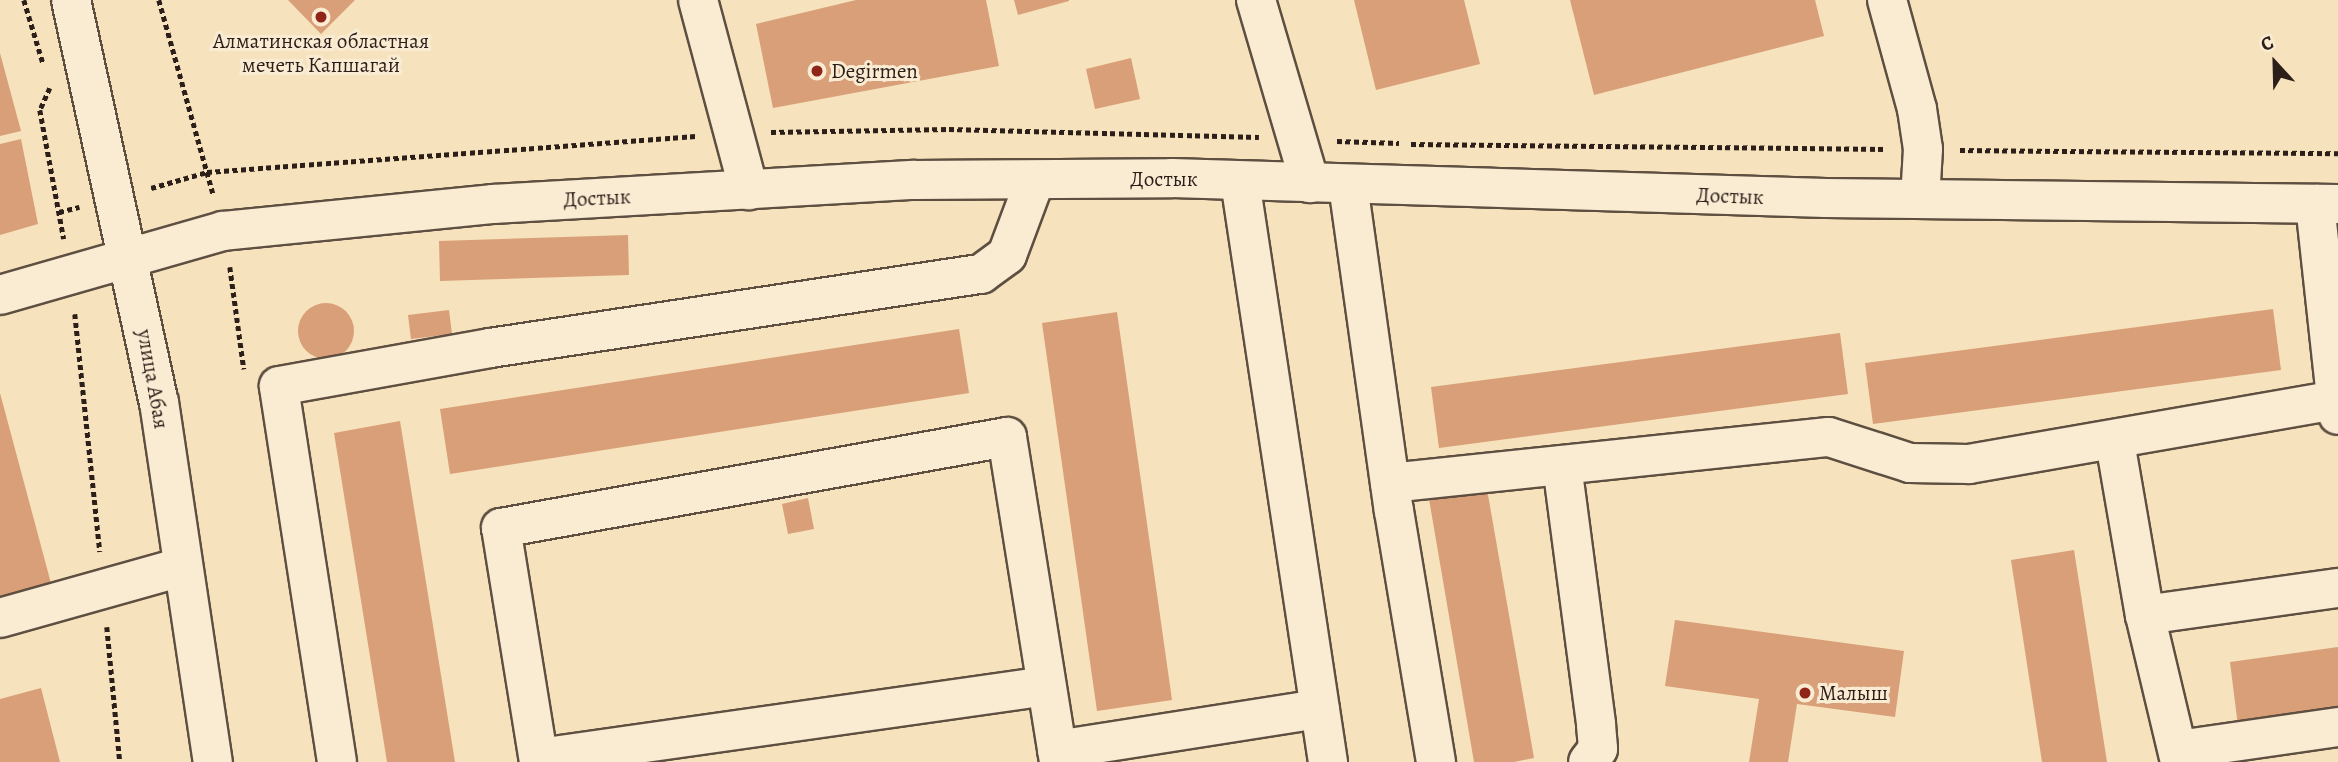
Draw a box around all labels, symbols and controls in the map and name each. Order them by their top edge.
marker: Алматинская областная мечеть Капшагай [313,9,329,25]
place label: Алматинская областная мечеть Капшагай [213,28,429,78]
north arrow [2240,28,2310,98]
text: С [2257,29,2277,58]
place label: Degirmen [831,58,918,84]
marker: Degirmen [809,63,825,79]
street label: Достык [1130,166,1198,192]
street label: Достык [1696,182,1764,210]
street label: Достык [563,184,631,212]
street label: улица Абая [132,327,174,431]
place label: Малыш [1819,680,1888,706]
marker: Малыш [1797,685,1813,701]

